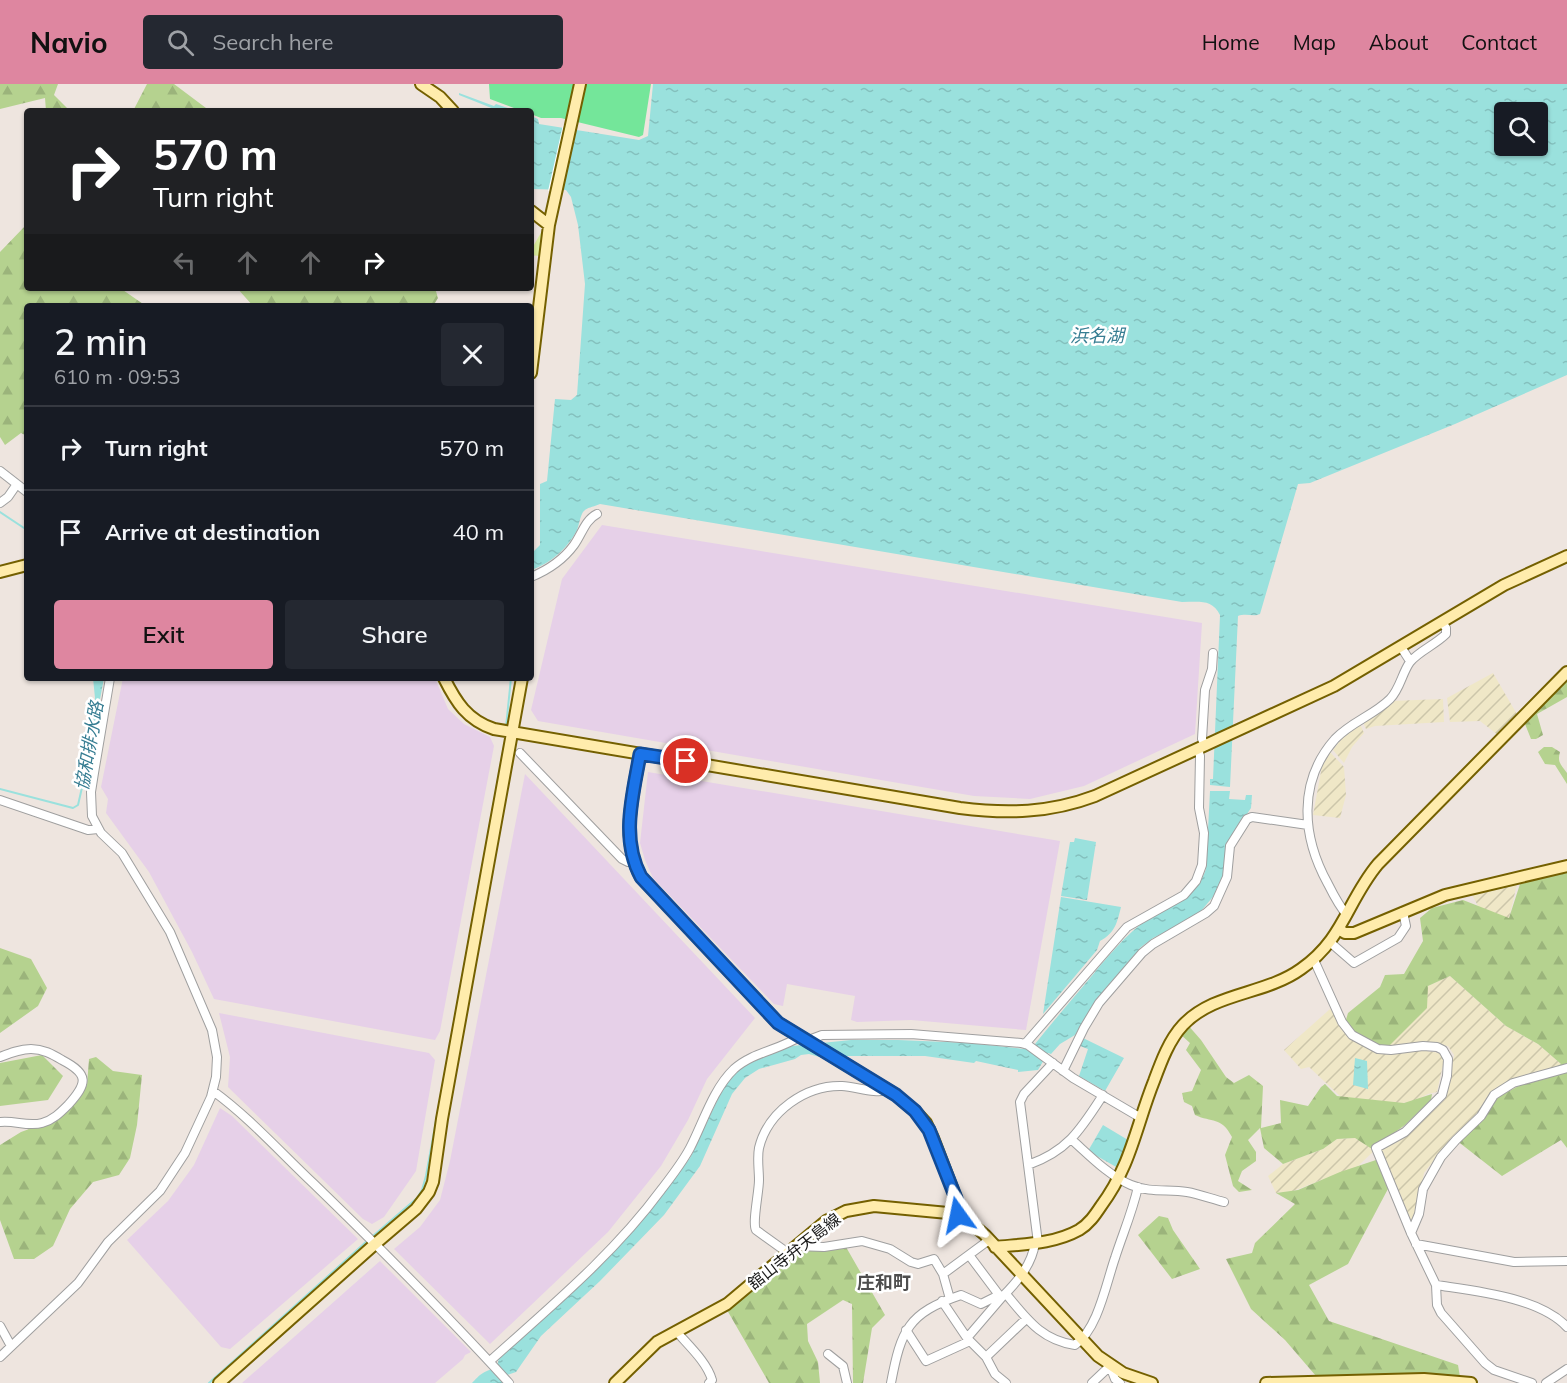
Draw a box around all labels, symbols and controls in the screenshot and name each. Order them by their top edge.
search box [143,15,563,69]
text: Navio [30,25,107,60]
icon: search [164,26,197,59]
text: Search here [212,28,333,56]
text: Home [1202,29,1260,55]
text: Map [1293,29,1336,55]
text: About [1369,29,1428,55]
text: Contact [1461,29,1537,55]
map controls [1494,102,1548,156]
button: search [1494,102,1548,156]
text: 570 m [153,128,278,181]
icon: right [54,132,132,210]
text: Turn right [153,180,273,214]
icon: left [168,246,201,279]
icon: ahead [231,246,264,279]
icon: ahead [294,246,327,279]
icon: right [357,246,390,279]
text: 2 min [54,319,148,364]
button: close [441,323,504,386]
water label: 浜名湖 [1070,324,1127,347]
text: 610 m · 09:53 [54,364,180,389]
icon: right [54,432,87,465]
text: Turn right [105,434,208,462]
text: 570 m [439,434,504,462]
icon: arrive [54,516,87,549]
text: Arrive at destination [105,518,320,546]
text: 40 m [453,518,504,546]
button: Exit [54,600,273,669]
button: Share [285,600,504,669]
water label: 協和排水路 [70,698,108,792]
pin [660,735,711,786]
icon: arrive [669,744,702,777]
position arrow [926,1183,990,1247]
street label: 舘山寺弁天島線 [744,1209,844,1293]
district label: 庄和町 [857,1271,911,1294]

